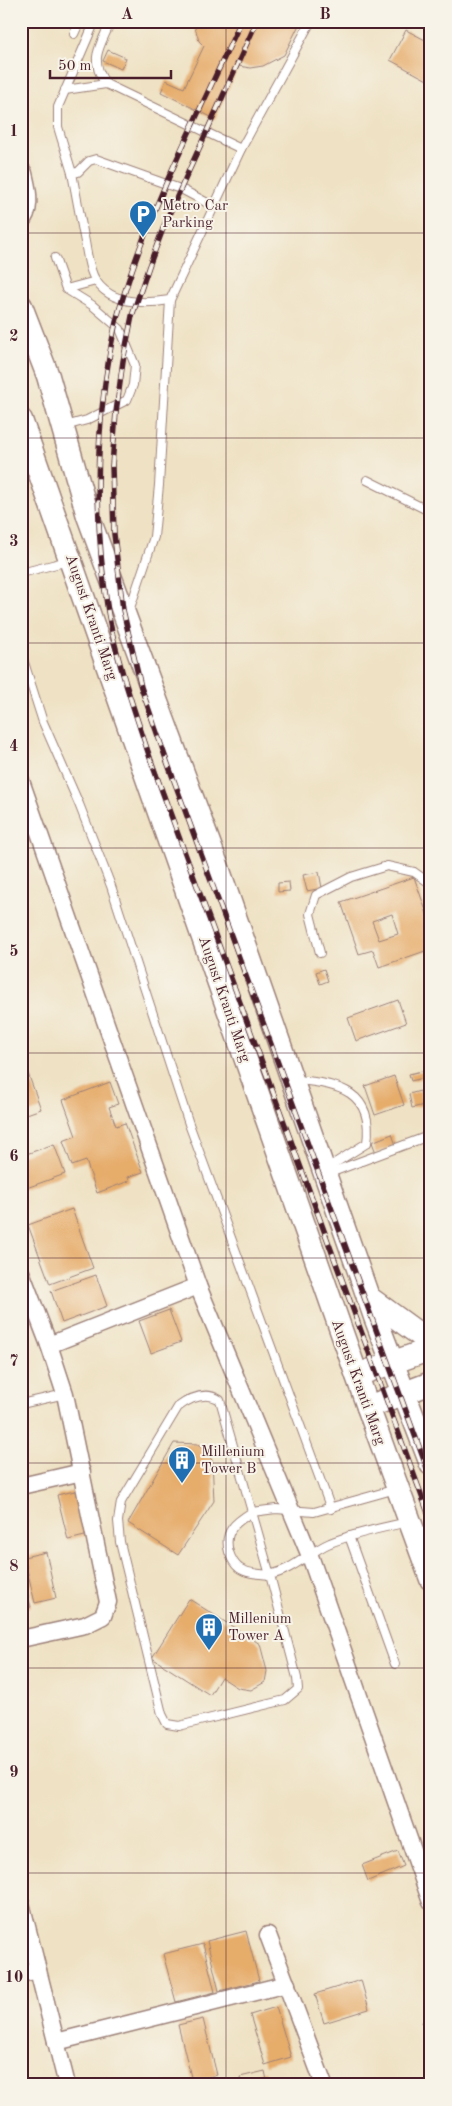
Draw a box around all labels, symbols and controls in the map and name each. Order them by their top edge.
text: A [121,7,133,23]
text: B [319,7,331,23]
scale bar [50,48,171,80]
text: 50 m [58,59,92,74]
text: 1 [9,124,19,140]
parking icon: Metro Car Parking [128,199,158,238]
place label: Metro Car Parking [162,199,228,231]
text: 2 [9,329,19,345]
text: 3 [9,534,19,550]
street label: August Kranti Marg [62,553,119,682]
text: 4 [9,739,19,755]
street label: August Kranti Marg [195,935,252,1064]
text: 5 [9,944,19,960]
text: 6 [9,1149,19,1165]
street label: August Kranti Marg [328,1318,387,1447]
text: 7 [9,1354,19,1370]
building icon: Millenium Tower B [167,1445,197,1484]
place label: Millenium Tower B [201,1445,265,1477]
text: 8 [9,1559,19,1575]
building icon: Millenium Tower A [194,1612,224,1651]
place label: Millenium Tower A [228,1612,292,1644]
text: 9 [9,1765,19,1781]
text: 10 [5,1970,23,1986]

